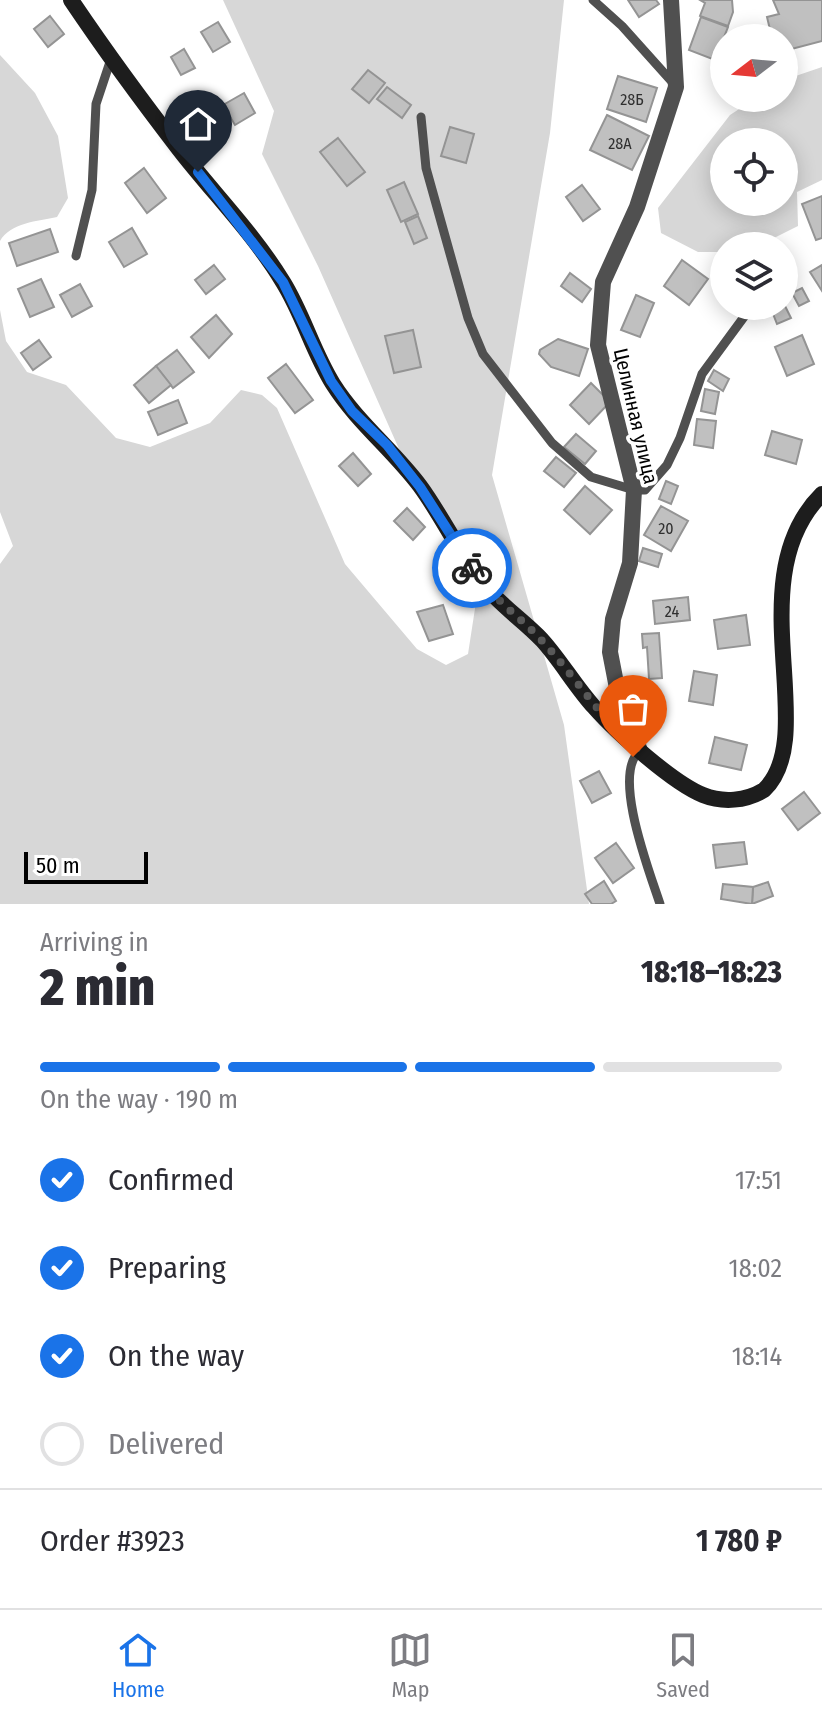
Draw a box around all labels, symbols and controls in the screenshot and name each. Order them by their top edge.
north arrow [710,24,798,112]
map controls [710,24,798,320]
pin [164,90,232,172]
house number: 28Б [620,90,644,109]
icon: home [176,102,220,146]
button: locate [710,128,798,216]
house number: 28А [608,134,632,153]
button: layers [710,232,798,320]
street label: Целинная улица [609,346,663,486]
house number: 20 [658,519,674,538]
courier [432,528,512,608]
icon: bike [450,546,494,590]
house number: 24 [665,602,679,621]
pin [599,675,667,757]
icon: bag [611,687,655,731]
scale bar [24,848,148,884]
text: 50 m [36,852,80,879]
text: Arriving in [40,927,149,958]
text: 18:18–18:23 [641,954,782,990]
text: 2 min [40,956,155,1019]
text: On the way · 190 m [40,1084,238,1115]
icon: check [40,1158,84,1202]
text: Confirmed [108,1162,234,1198]
text: 17:51 [735,1165,782,1196]
icon: check [40,1246,84,1290]
text: Preparing [108,1250,226,1286]
text: 18:02 [729,1253,782,1284]
icon: check [40,1334,84,1378]
text: On the way [108,1338,244,1374]
text: 18:14 [732,1341,782,1372]
text: Delivered [108,1426,224,1462]
text: Order #3923 [40,1523,185,1559]
text: 1 780 ₽ [696,1523,782,1559]
tab: Home [112,1628,165,1703]
tab: Map [388,1628,432,1703]
tab: Saved [656,1628,710,1703]

